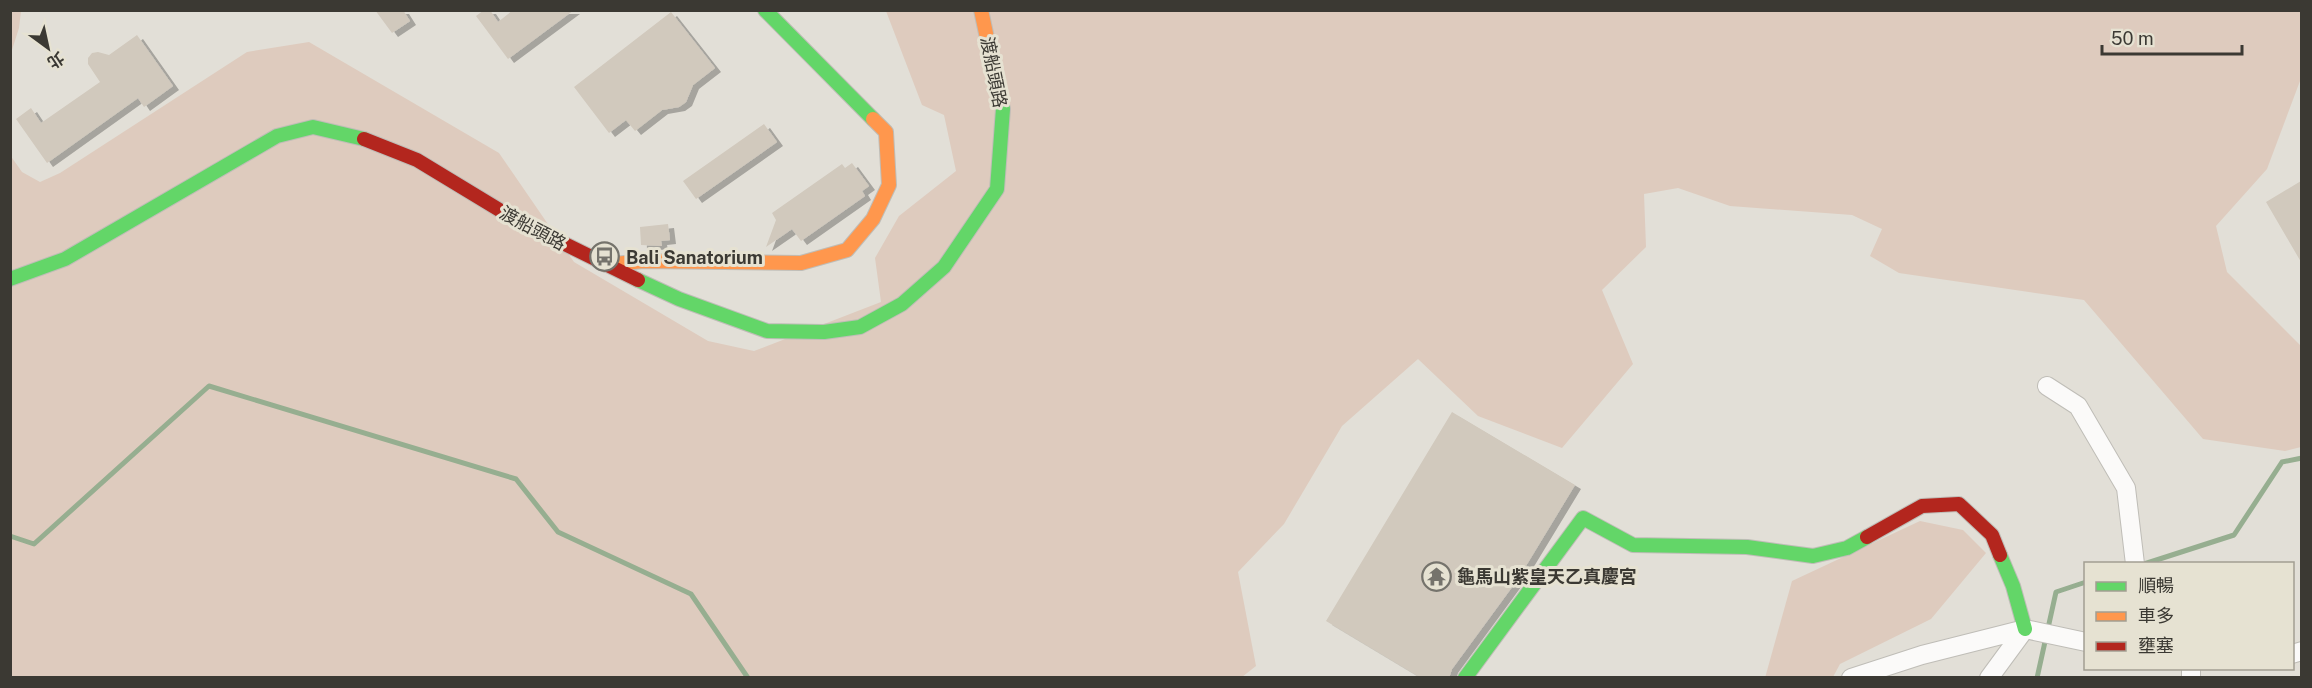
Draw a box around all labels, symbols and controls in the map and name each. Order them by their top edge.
north arrow [18,18,78,78]
scale bar [2102,18,2242,56]
text: 50 m [2111,28,2154,49]
street label: 渡船頭路 [977,35,1011,109]
text: 北 [44,48,68,72]
street label: 渡船頭路 [496,202,570,254]
bus stop icon: Bali Sanatorium [589,241,621,273]
place label: Bali Sanatorium [626,247,763,268]
temple icon: 龜馬山紫皇天乙真慶宮 [1420,560,1452,592]
legend [2084,562,2294,670]
place label: 龜馬山紫皇天乙真慶宮 [1457,566,1637,587]
text: 順暢 [2138,575,2174,596]
text: 車多 [2138,605,2174,626]
text: 壅塞 [2138,635,2174,656]

